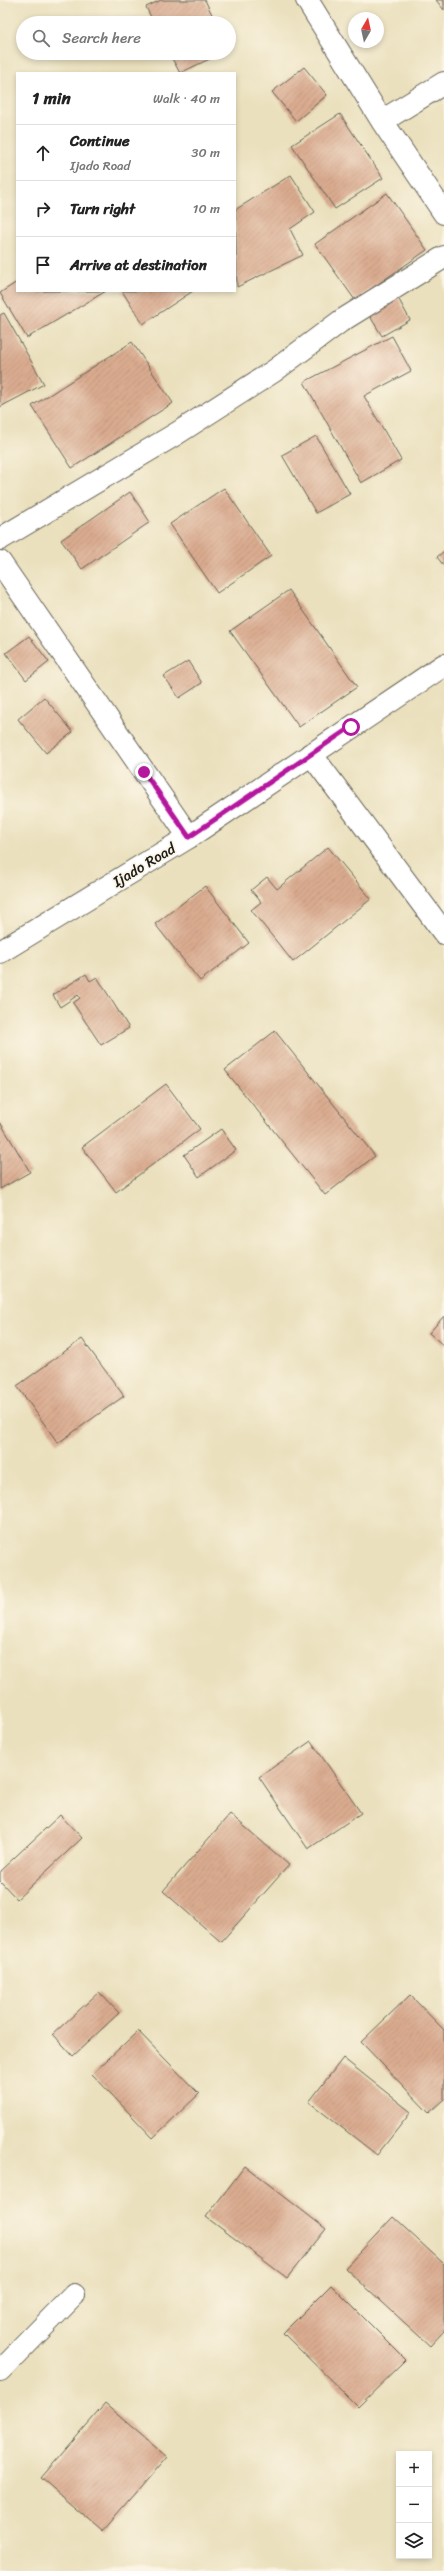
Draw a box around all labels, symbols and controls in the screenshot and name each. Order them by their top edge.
north arrow [348,12,384,48]
search box [16,16,236,60]
text: Search here [62,25,141,51]
icon: search [30,27,52,49]
text: 1 min [32,83,71,113]
text: Walk · 40 m [153,87,220,110]
text: Continue [70,128,130,154]
text: 30 m [191,141,220,164]
icon: ahead [32,142,54,164]
text: Ijado Road [70,154,130,177]
text: Turn right [70,196,135,222]
text: 10 m [193,197,220,220]
icon: right [32,198,54,220]
text: Arrive at destination [70,252,207,278]
icon: arrive [32,254,54,276]
route start [342,718,360,736]
route end [135,763,153,781]
street label: Ijado Road [107,835,182,895]
map controls [396,2451,432,2559]
button: + [396,2451,432,2487]
button: − [396,2487,432,2523]
button: layers [396,2523,432,2559]

